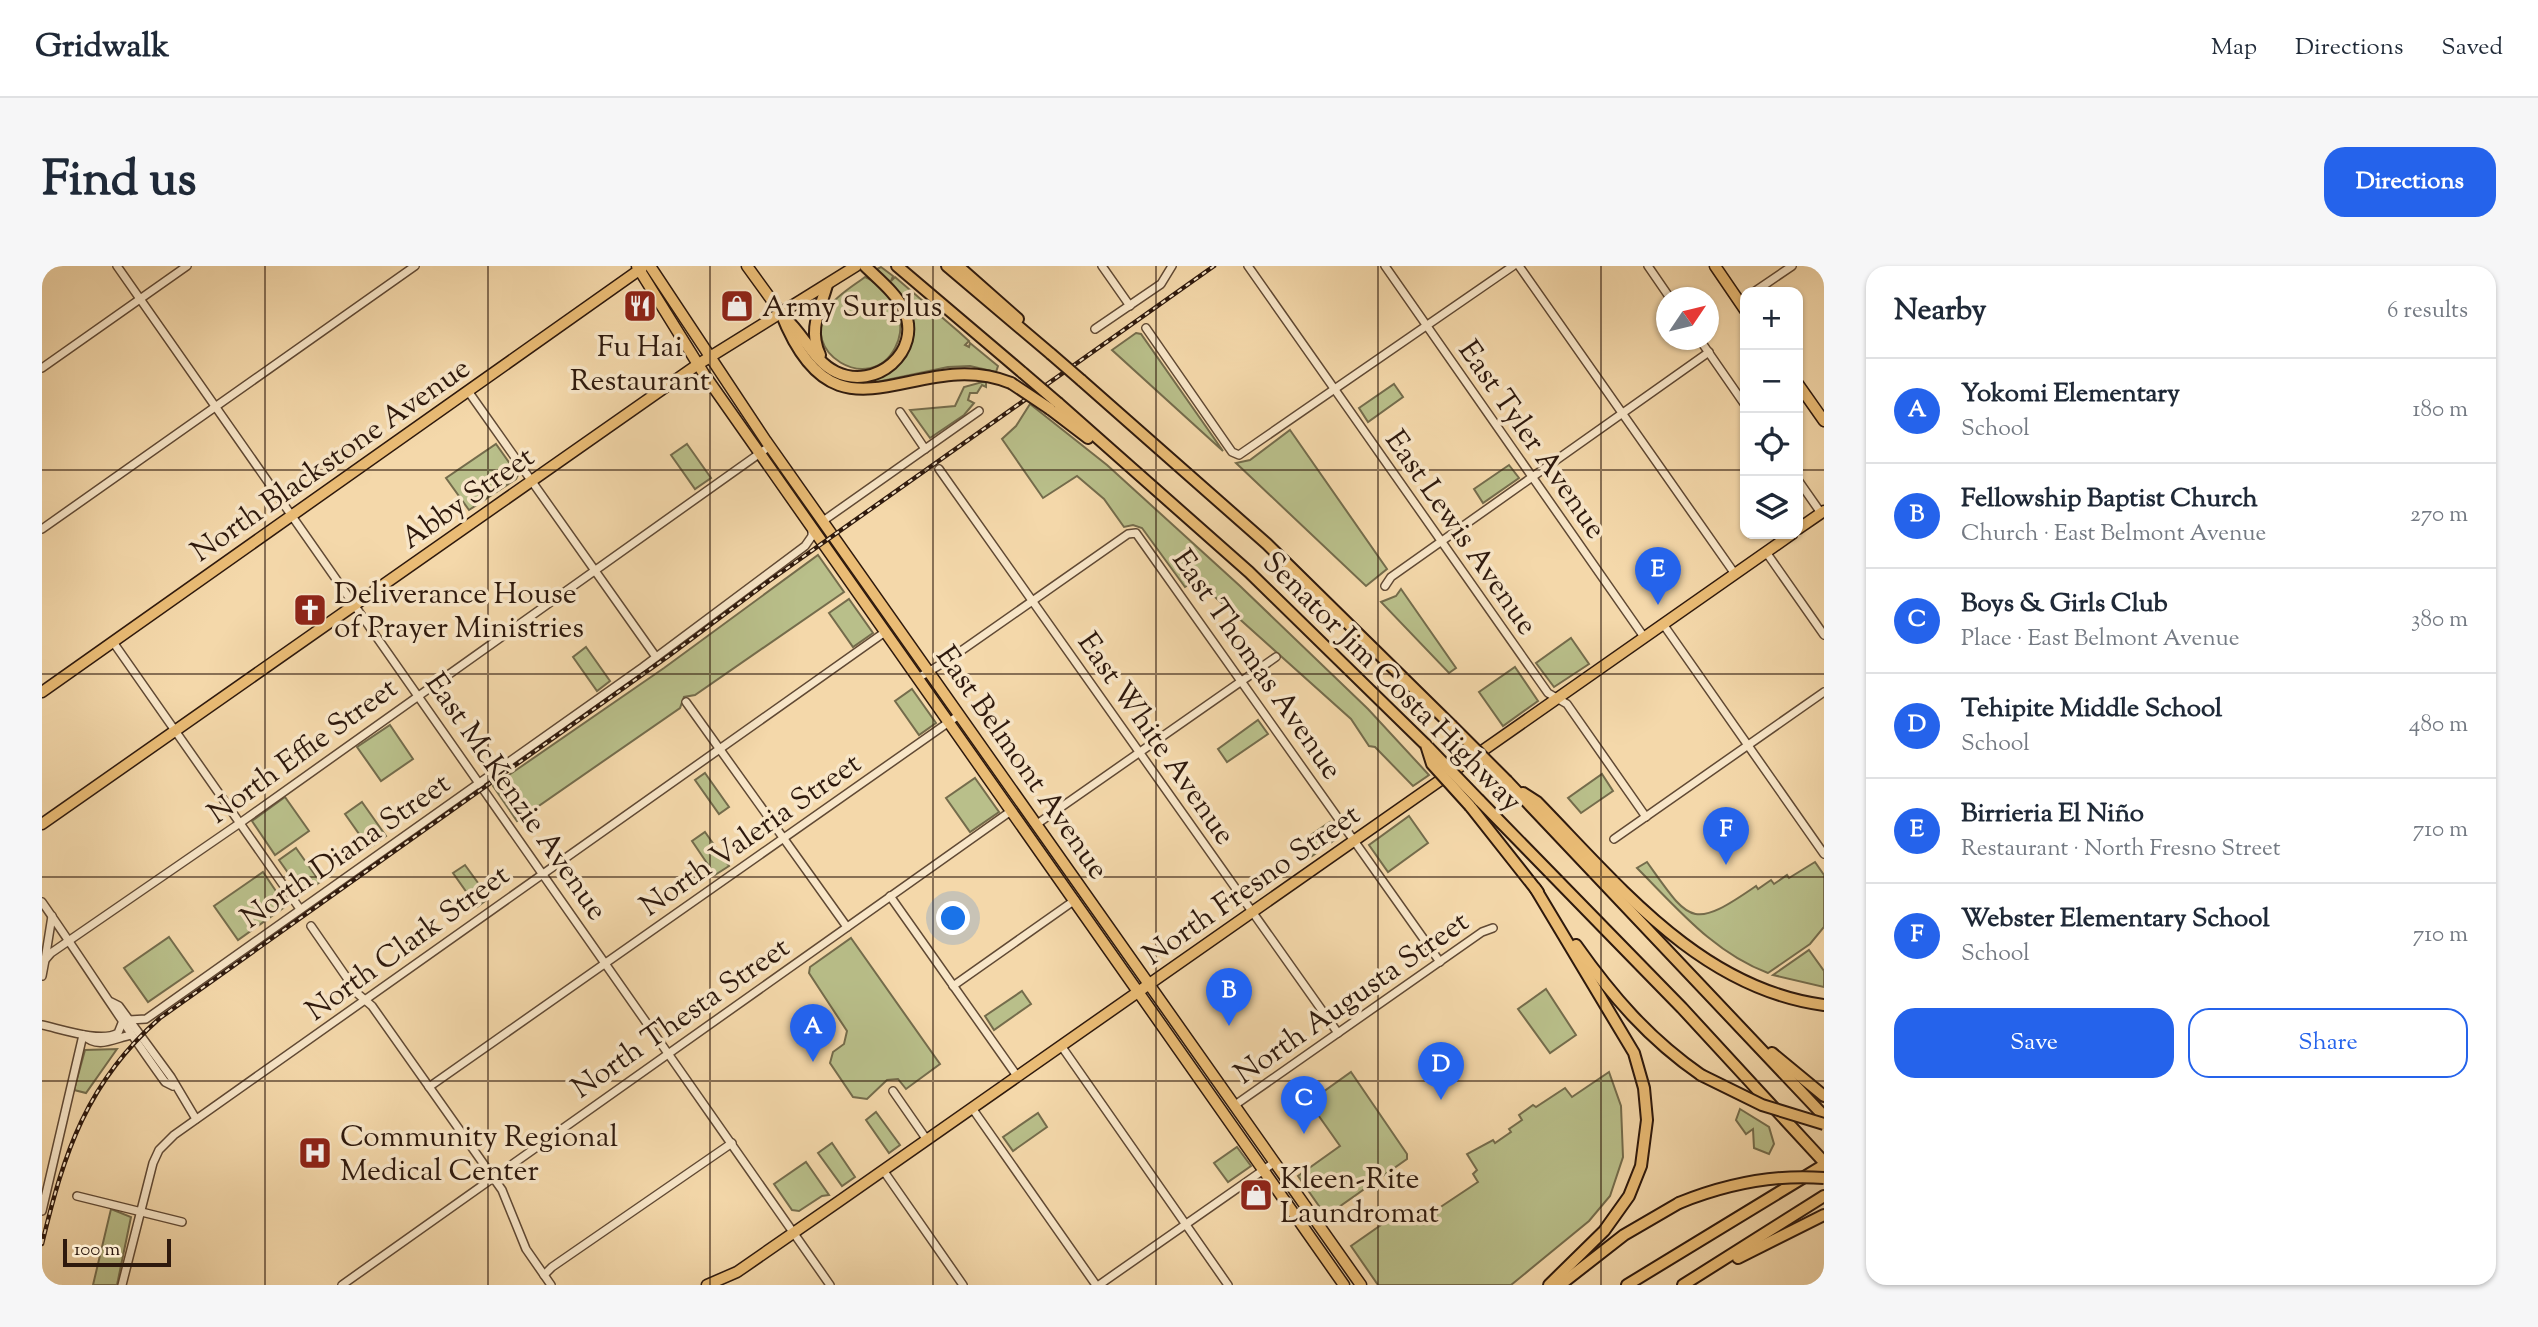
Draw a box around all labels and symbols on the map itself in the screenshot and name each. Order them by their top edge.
restaurant icon: Fu Hai Restaurant [621,287,659,325]
shop icon: Army Surplus [718,287,756,325]
place label: Army Surplus [762,287,942,330]
north arrow [1656,287,1719,350]
place label: Fu Hai Restaurant [570,327,710,404]
street label: East Tyler Avenue [1446,332,1616,548]
street label: North Blackstone Avenue [183,348,480,574]
street label: East Lewis Avenue [1373,422,1547,645]
street label: Abby Street [393,437,544,561]
street label: East Thomas Avenue [1160,542,1352,789]
street label: Senator Jim Costa Highway [1251,543,1531,823]
pin: E [1635,547,1681,605]
place label: Deliverance House of Prayer Ministries [334,574,584,651]
church icon: Deliverance House of Prayer Ministries [291,591,329,629]
street label: East White Avenue [1065,624,1244,854]
street label: East Belmont Avenue [924,638,1118,889]
street label: East McKenzie Avenue [413,665,617,930]
street label: North Effie Street [200,668,407,836]
street label: North Valeria Street [632,744,871,929]
street label: North Diana Street [233,764,460,940]
street label: North Fresno Street [1135,795,1370,977]
pin: F [1703,807,1749,865]
street label: North Clark Street [298,855,519,1033]
your location [936,901,970,935]
street label: North Augusta Street [1226,902,1479,1096]
street label: North Thesta Street [564,928,799,1111]
pin: B [1206,968,1252,1026]
pin: A [790,1004,836,1062]
pin: D [1418,1042,1464,1100]
pin: C [1281,1076,1327,1134]
place label: Community Regional Medical Center [340,1117,618,1194]
hospital icon: Community Regional Medical Center [296,1134,334,1172]
place label: Kleen-Rite Laundromat [1280,1159,1439,1236]
shop icon: Kleen-Rite Laundromat [1237,1176,1275,1214]
scale bar [63,1236,172,1268]

